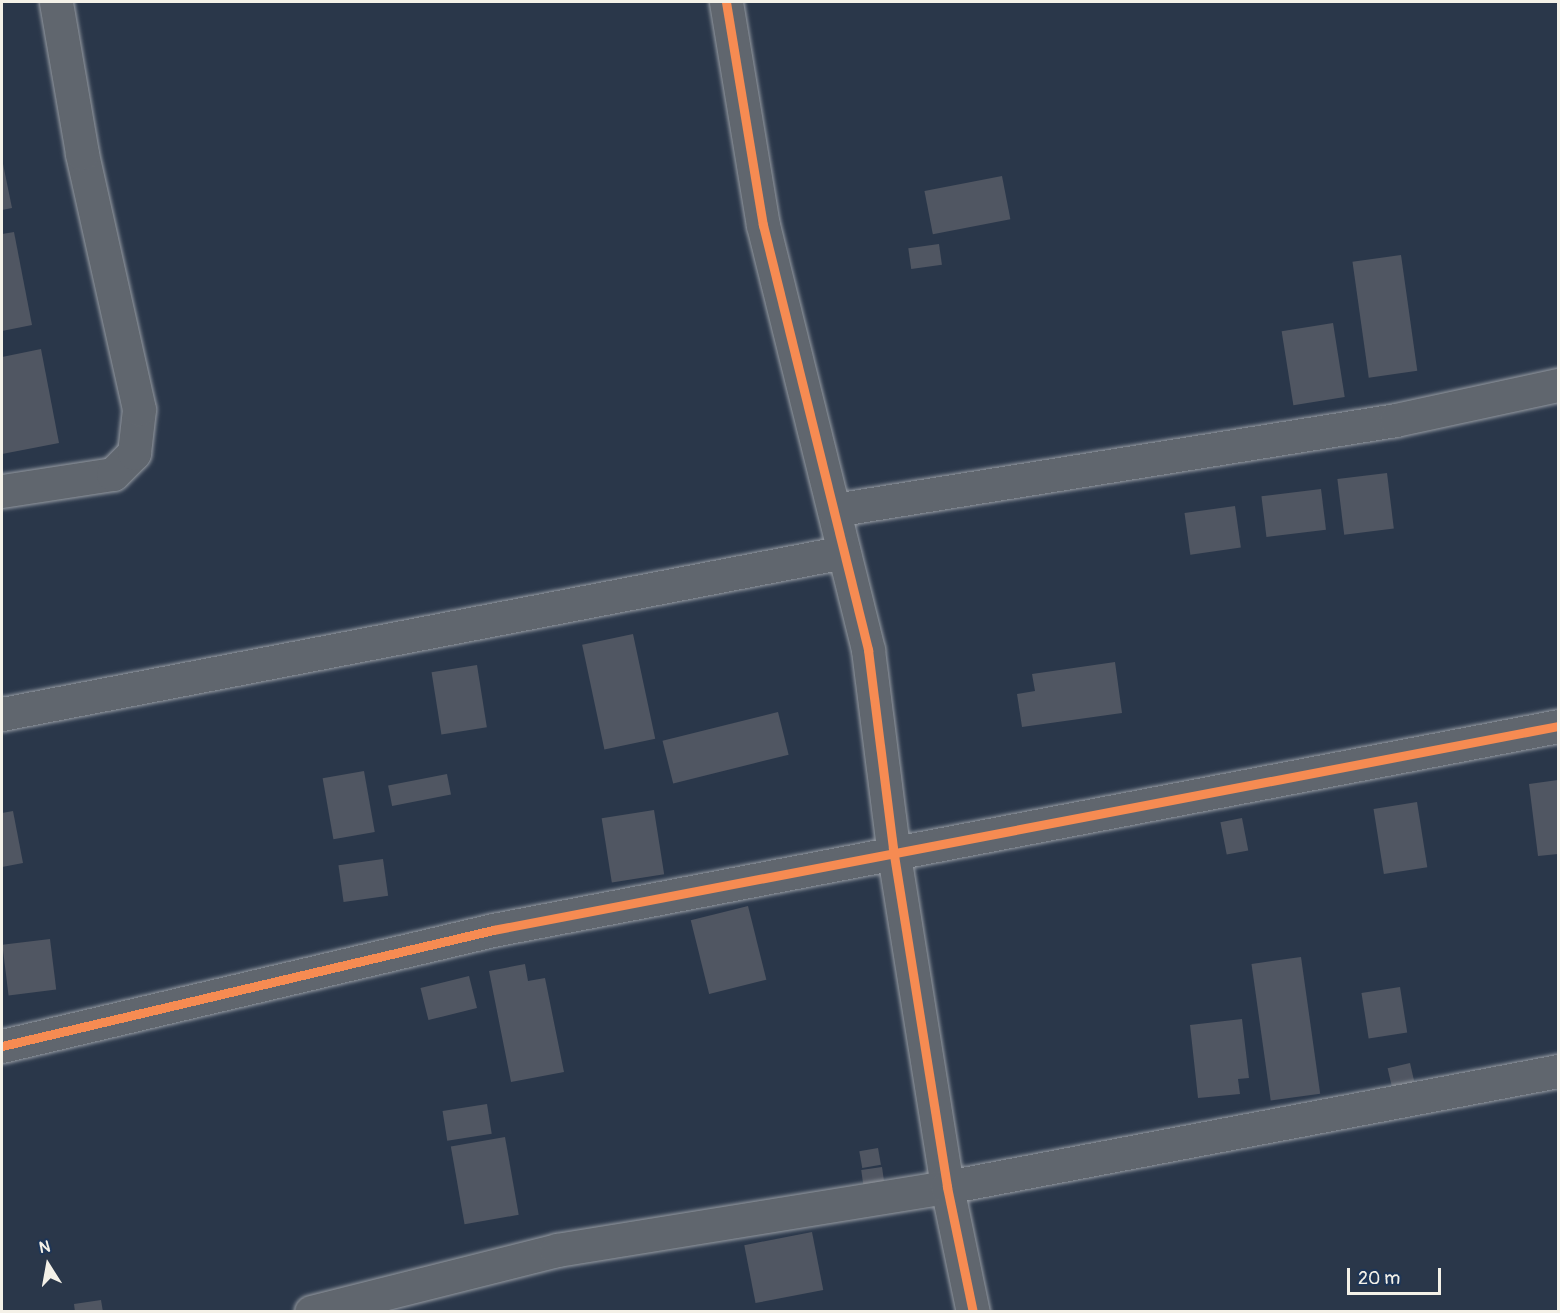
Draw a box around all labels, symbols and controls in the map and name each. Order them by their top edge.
north arrow [18,1235,78,1295]
text: N [37,1236,52,1258]
scale bar [1350,1256,1444,1294]
text: 20 m [1358,1267,1400,1290]

